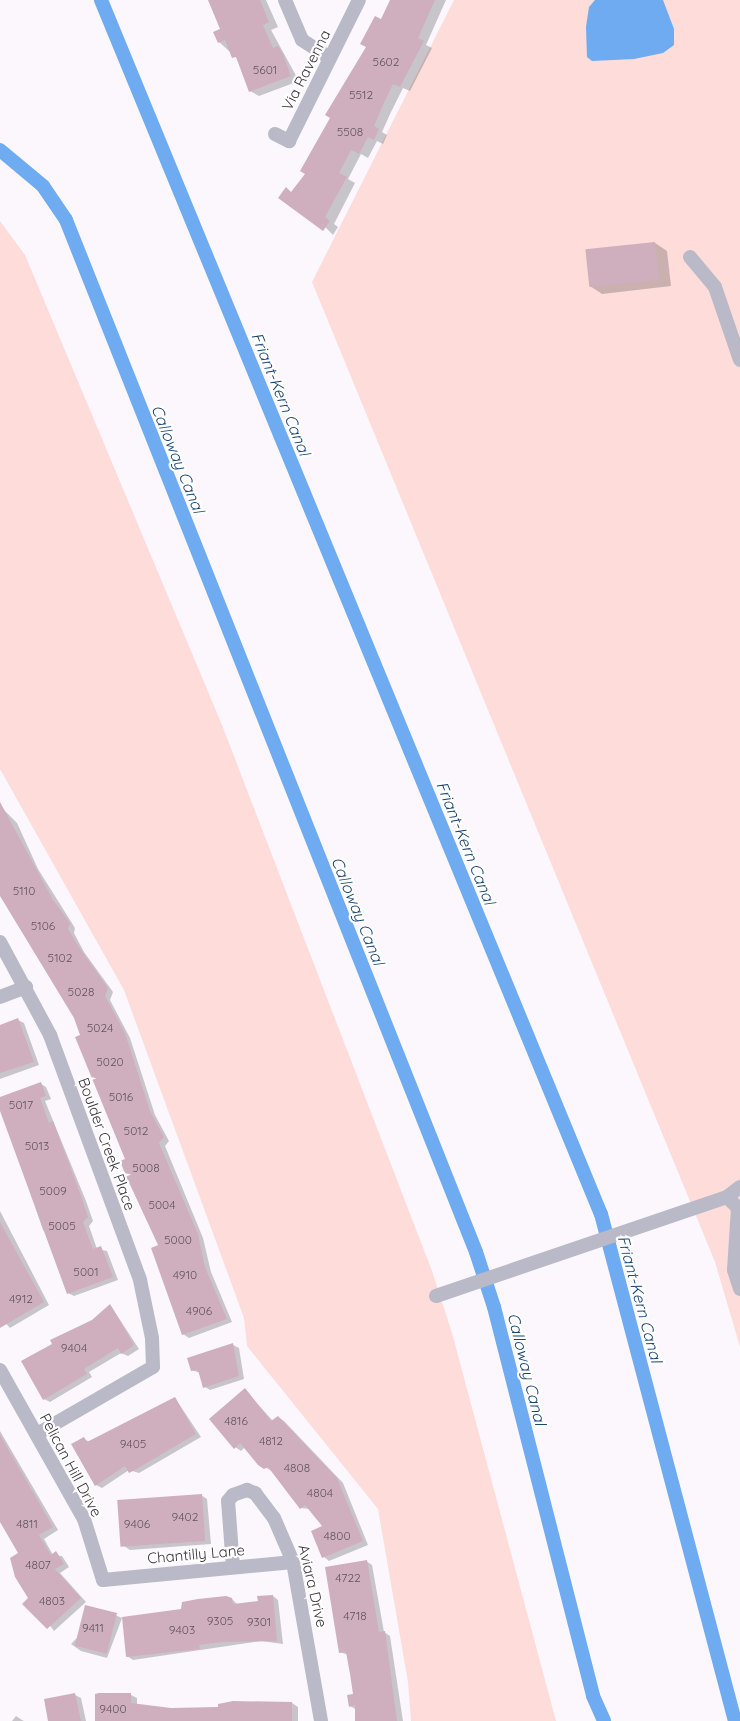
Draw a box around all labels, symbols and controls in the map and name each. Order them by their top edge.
street label: Via Ravenna [278,27,334,113]
house number: 5602 [373,55,399,69]
house number: 5601 [253,63,277,77]
house number: 5512 [349,88,373,102]
house number: 5508 [337,125,363,139]
water label: Friant-Kern Canal [248,330,314,458]
water label: Calloway Canal [148,402,208,516]
water label: Friant-Kern Canal [433,779,499,907]
water label: Calloway Canal [328,854,388,968]
house number: 5110 [13,884,35,898]
house number: 5106 [31,919,55,933]
house number: 5102 [48,951,72,965]
house number: 5028 [68,985,94,999]
house number: 5024 [87,1021,113,1035]
house number: 5020 [96,1055,124,1069]
street label: Boulder Creek Place [75,1075,139,1213]
house number: 5016 [109,1090,133,1104]
house number: 5017 [9,1098,33,1112]
house number: 5012 [124,1124,148,1138]
house number: 5013 [25,1139,49,1153]
house number: 5008 [132,1161,160,1175]
house number: 5009 [39,1184,67,1198]
house number: 5004 [148,1198,176,1212]
house number: 5005 [48,1219,76,1233]
house number: 5000 [164,1233,192,1247]
water label: Friant-Kern Canal [614,1233,666,1365]
house number: 5001 [73,1265,99,1279]
house number: 4910 [173,1268,197,1282]
house number: 4912 [9,1292,33,1306]
house number: 4906 [186,1304,212,1318]
water label: Calloway Canal [504,1311,550,1427]
house number: 9404 [61,1341,87,1355]
street label: Pelican Hill Drive [36,1410,106,1520]
house number: 4816 [224,1414,248,1428]
house number: 4812 [259,1434,283,1448]
house number: 9405 [120,1437,146,1451]
house number: 4808 [284,1461,310,1475]
house number: 4804 [307,1486,333,1500]
house number: 9402 [172,1510,198,1524]
house number: 4811 [16,1517,38,1531]
house number: 9406 [124,1517,150,1531]
house number: 4800 [323,1529,351,1543]
street label: Chantilly Lane [146,1541,246,1567]
street label: Aviara Drive [295,1543,331,1629]
house number: 4807 [25,1558,51,1572]
house number: 4722 [335,1571,361,1585]
house number: 4803 [39,1594,65,1608]
house number: 4718 [343,1609,367,1623]
house number: 9305 [207,1614,233,1628]
house number: 9301 [247,1615,271,1629]
house number: 9411 [82,1621,104,1635]
house number: 9403 [169,1623,195,1637]
house number: 9400 [99,1702,127,1716]

